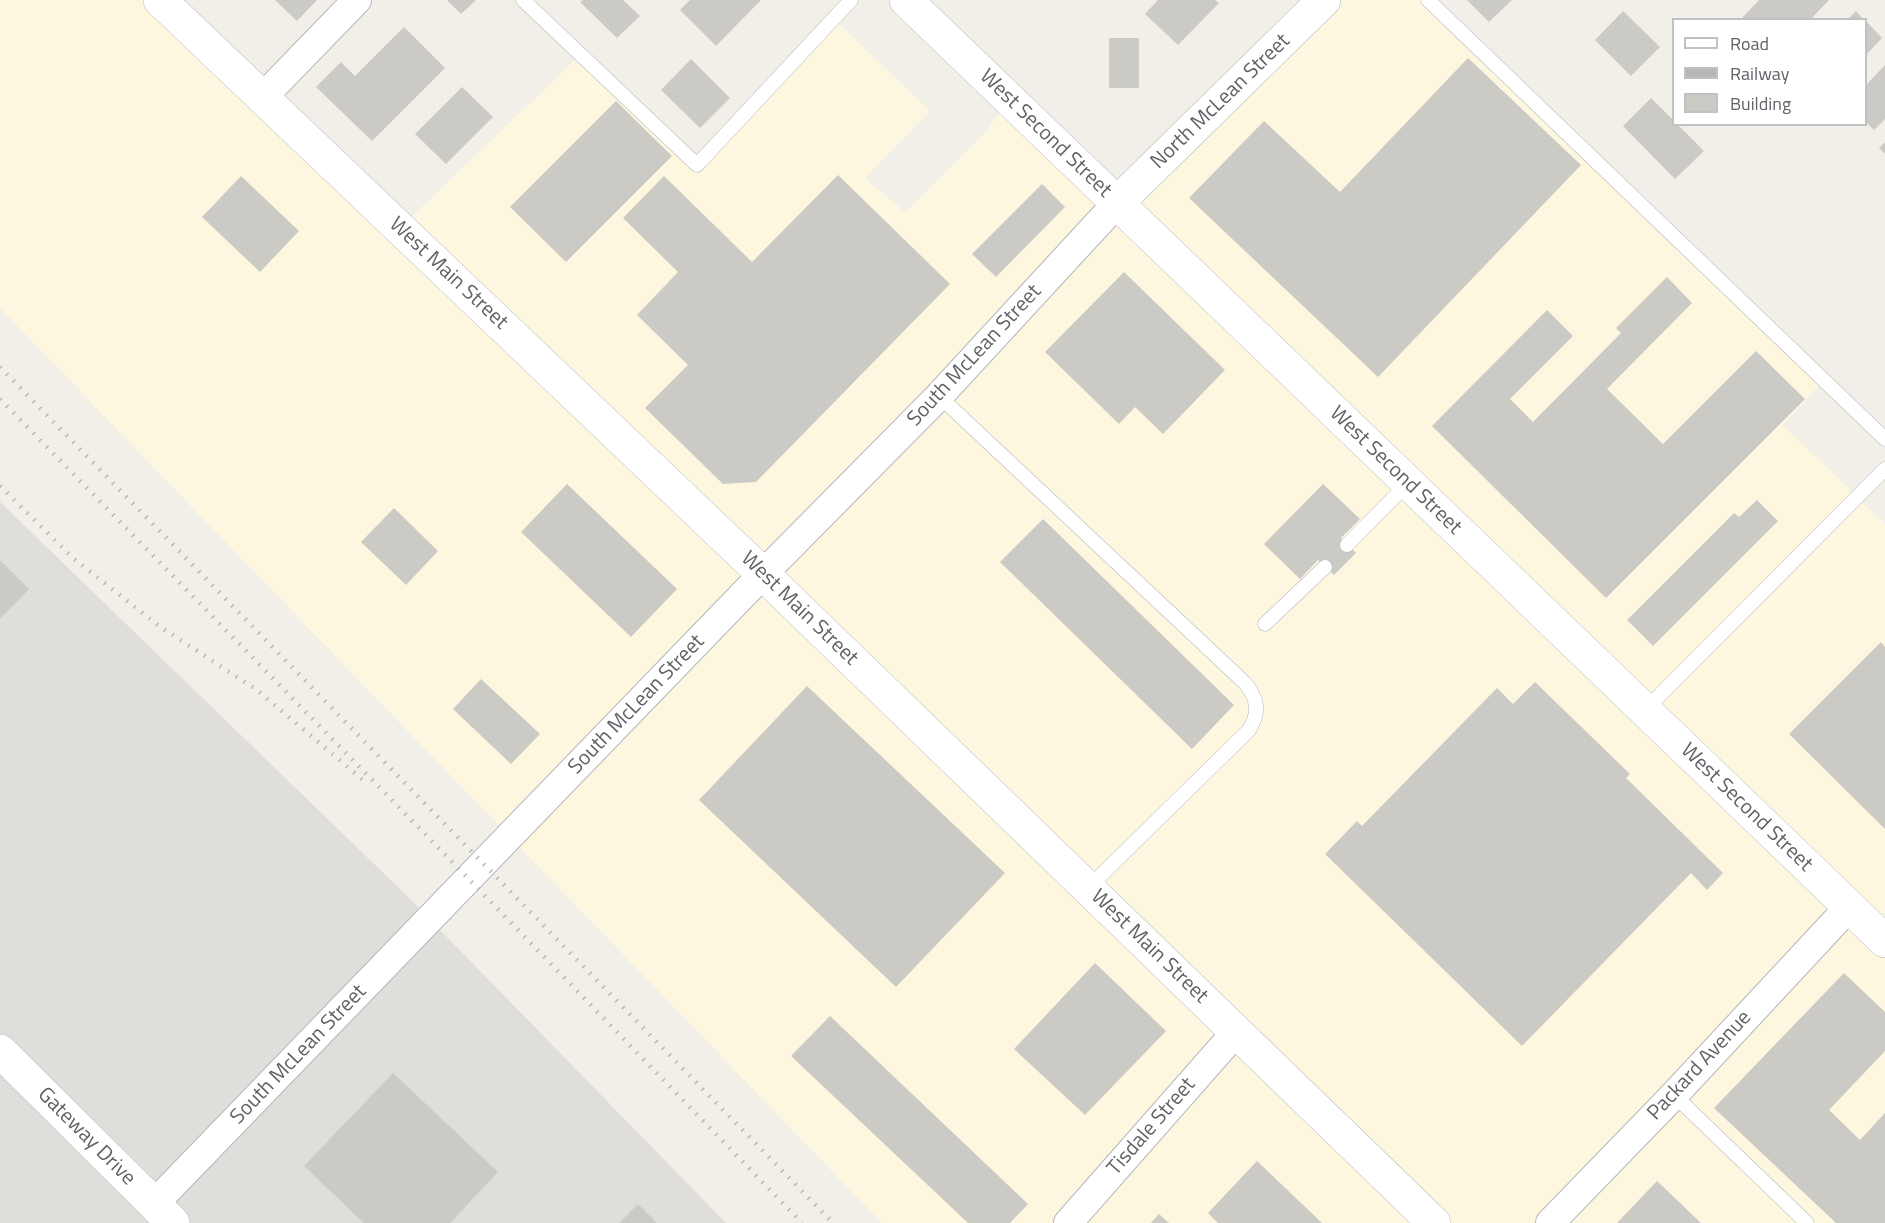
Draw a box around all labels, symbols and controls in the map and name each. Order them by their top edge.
legend [1672,18,1867,126]
street label: North McLean Street [1146,29,1296,175]
text: Road [1730,30,1769,57]
text: Railway [1730,60,1789,87]
street label: West Second Street [974,65,1116,203]
text: Building [1730,90,1791,117]
street label: West Main Street [383,212,513,336]
street label: South McLean Street [903,280,1047,432]
street label: West Second Street [1324,402,1466,540]
street label: West Main Street [735,547,863,671]
street label: South McLean Street [564,630,710,780]
street label: West Second Street [1675,739,1817,877]
street label: West Main Street [1085,885,1213,1009]
street label: South McLean Street [226,980,372,1130]
street label: Packard Avenue [1643,1006,1757,1126]
street label: Tisdale Street [1103,1073,1201,1181]
street label: Gateway Drive [32,1083,140,1191]

